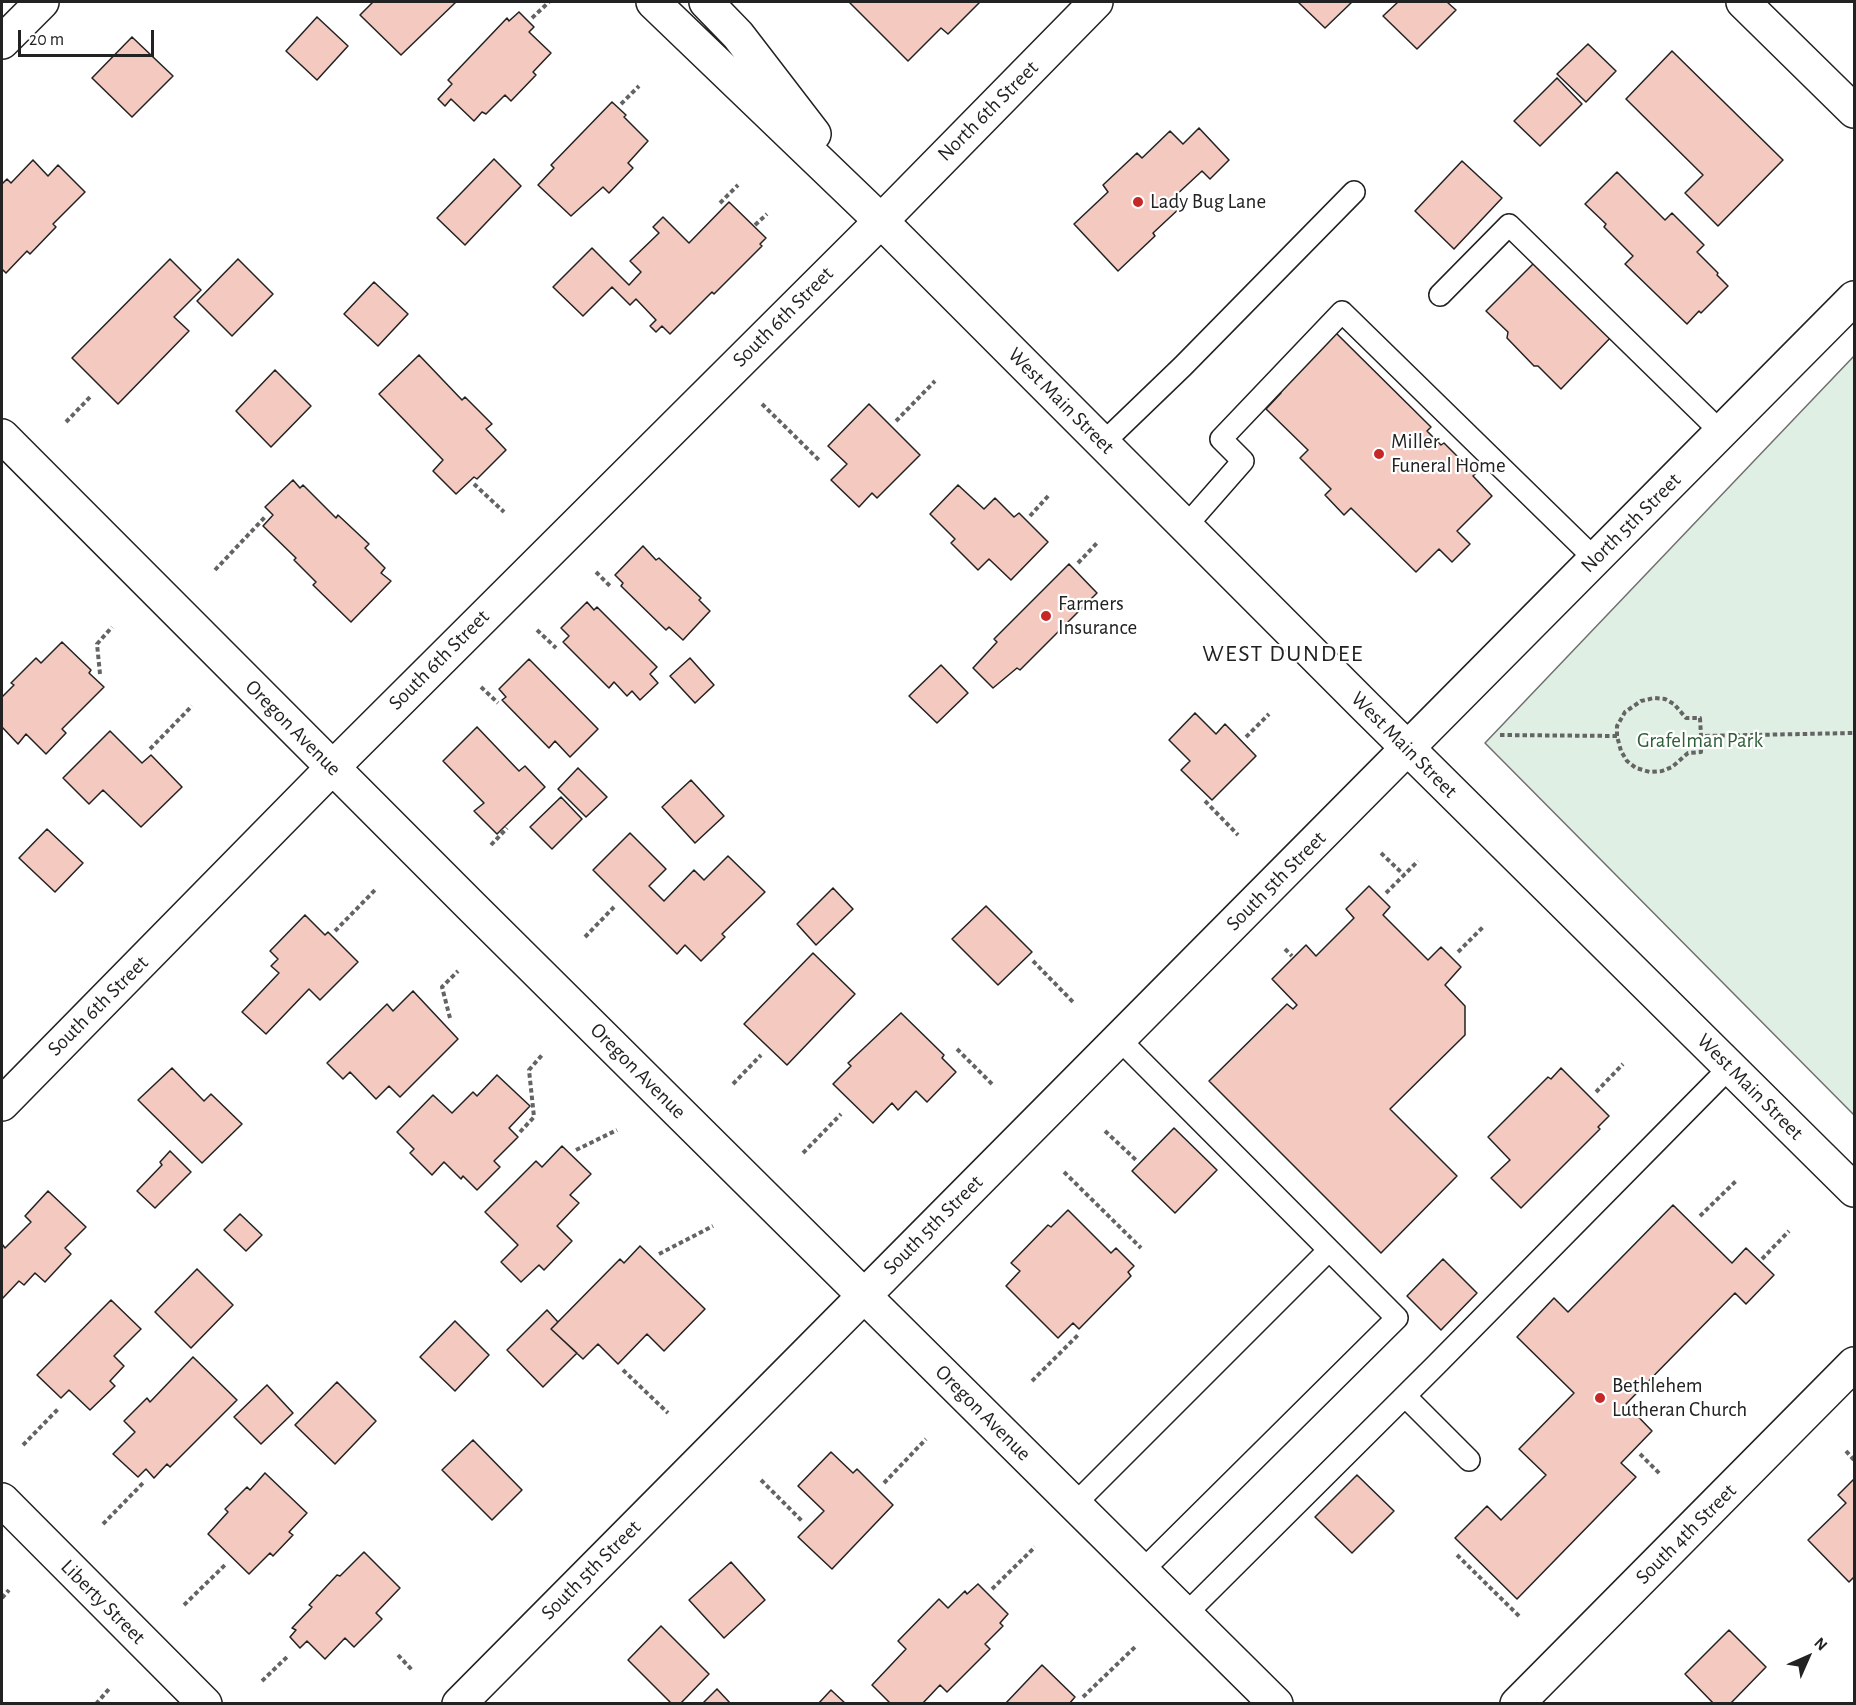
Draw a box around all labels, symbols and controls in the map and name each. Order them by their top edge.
scale bar [21,18,158,56]
text: 20 m [29,31,64,49]
street label: North 6th Street [932,55,1044,167]
place label: Lady Bug Lane [1150,189,1266,215]
marker: Lady Bug Lane [1131,195,1145,209]
street label: South 6th Street [727,261,839,373]
street label: West Main Street [1002,342,1120,460]
place label: Miller Funeral Home [1391,429,1506,479]
marker: Miller Funeral Home [1372,447,1386,461]
street label: North 5th Street [1576,468,1686,578]
place label: Farmers Insurance [1058,591,1137,641]
street label: South 6th Street [383,604,495,716]
marker: Farmers Insurance [1039,609,1053,623]
district label: WEST DUNDEE [1202,640,1364,668]
street label: Oregon Avenue [240,675,346,781]
street label: West Main Street [1345,686,1463,804]
park label: Grafelman Park [1637,728,1763,754]
street label: South 5th Street [1221,826,1331,936]
street label: South 6th Street [42,950,154,1062]
street label: Oregon Avenue [585,1018,691,1124]
street label: West Main Street [1691,1028,1809,1146]
street label: South 5th Street [878,1170,988,1280]
street label: Oregon Avenue [930,1360,1036,1466]
place label: Bethlehem Lutheran Church [1612,1373,1747,1423]
marker: Bethlehem Lutheran Church [1593,1391,1607,1405]
street label: South 4th Street [1630,1478,1742,1590]
street label: South 5th Street [536,1515,646,1625]
street label: Liberty Street [55,1554,151,1650]
north arrow [1778,1627,1838,1687]
text: N [1811,1635,1830,1654]

